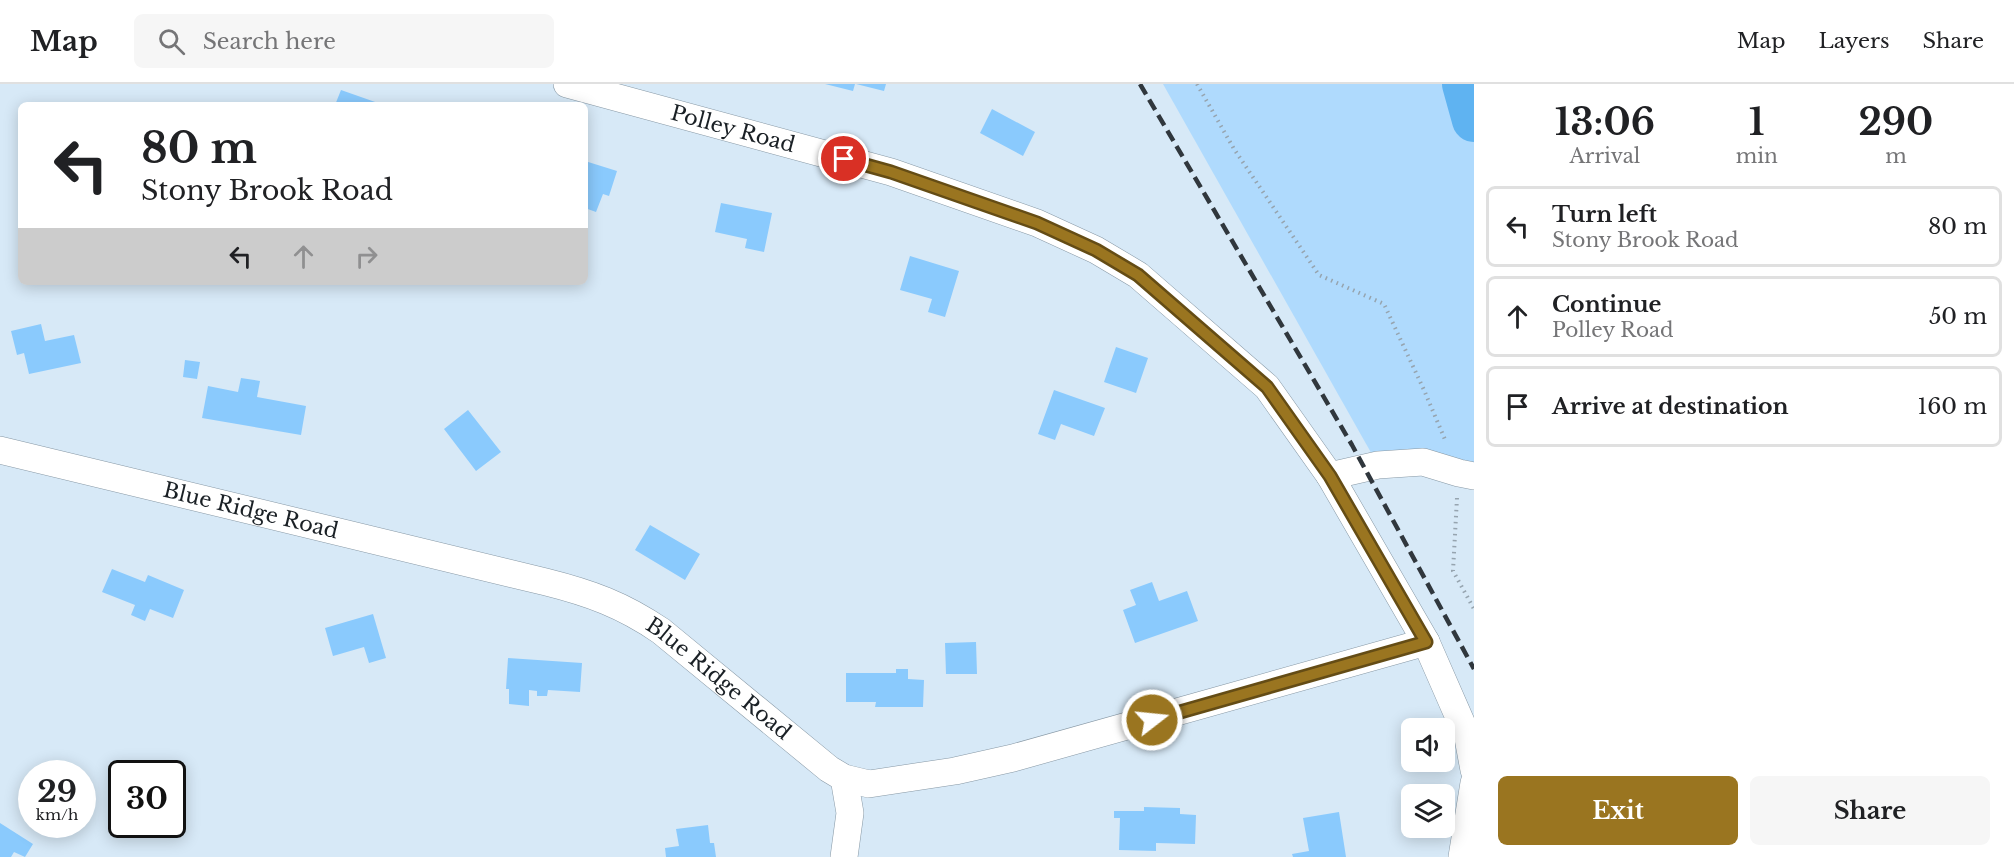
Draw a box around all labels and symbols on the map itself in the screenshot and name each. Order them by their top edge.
street label: Polley Road [668,100,798,158]
pin [818,133,869,184]
street label: Blue Ridge Road [160,477,341,544]
street label: Blue Ridge Road [641,612,796,745]
position arrow [1120,688,1184,752]
speed limit sign: 30 [108,760,186,838]

